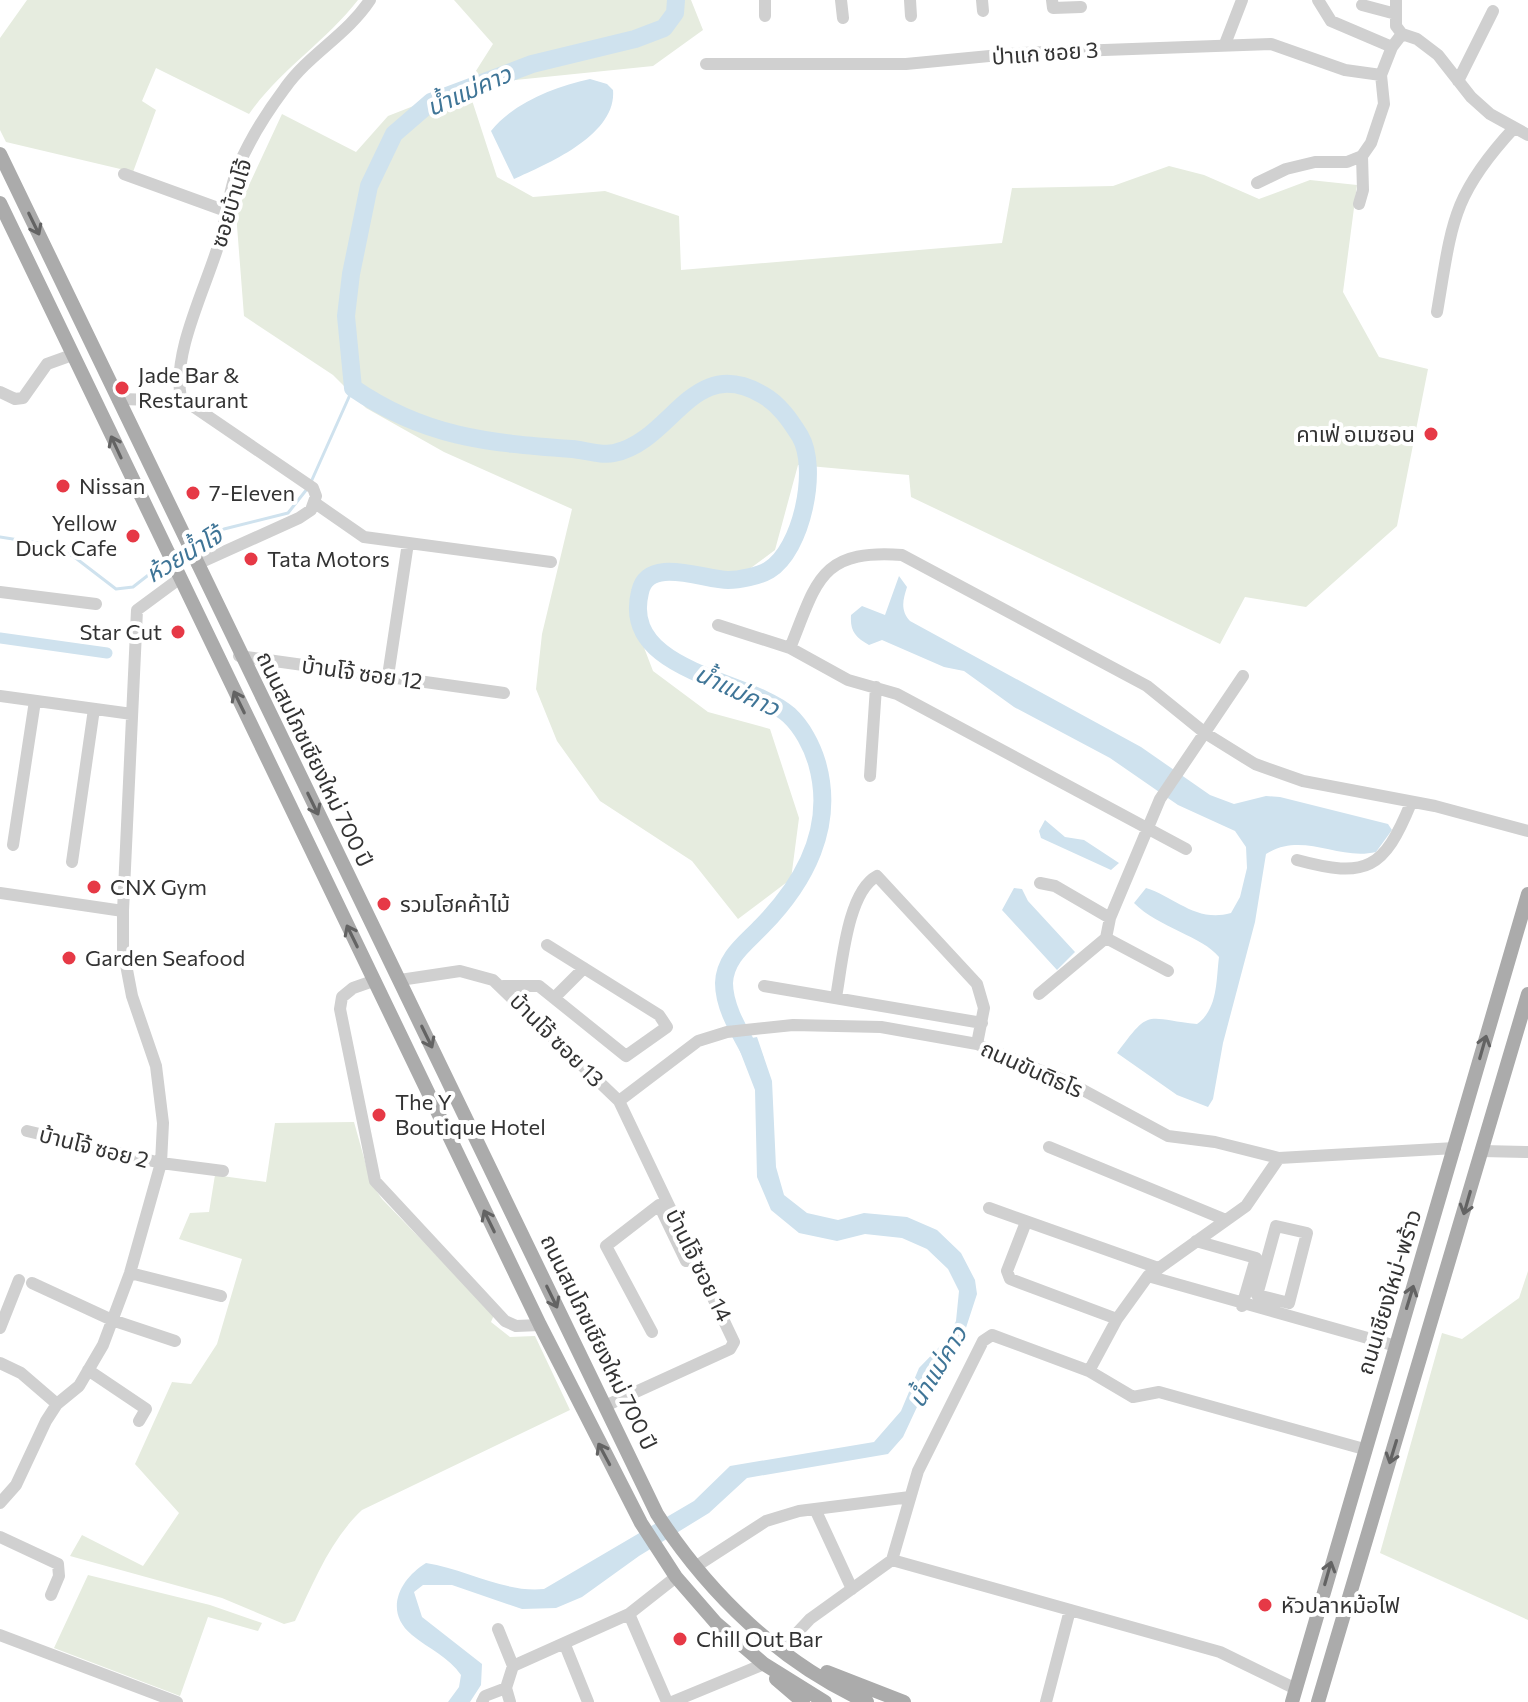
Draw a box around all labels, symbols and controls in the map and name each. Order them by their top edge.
street label: ป่าแก ซอย 3 [991,35,1099,70]
water label: น้ำแม่คาว [421,57,516,121]
street label: ซอยบ้านโจ้ [204,155,257,251]
one-way arrow [27,212,42,236]
place label: Jade Bar & Restaurant [138,361,248,413]
marker: Jade Bar & Restaurant [113,379,131,397]
place label: คาเฟ่ อเมซอน [1296,420,1415,447]
marker: คาเฟ่ อเมซอน [1422,425,1440,443]
one-way arrow [108,435,123,459]
place label: Nissan [79,472,145,499]
marker: Nissan [54,477,72,495]
place label: 7-Eleven [209,479,295,506]
marker: 7-Eleven [184,484,202,502]
place label: Yellow Duck Cafe [15,509,117,561]
water label: ห้วยน้ำโจ้ [139,517,229,588]
marker: Yellow Duck Cafe [124,527,142,545]
place label: Tata Motors [267,545,390,572]
marker: Tata Motors [242,550,260,568]
place label: Star Cut [79,618,162,645]
marker: Star Cut [169,623,187,641]
street label: ถนนสมโภชเชียงใหม่ 700 ปี [251,647,379,871]
street label: บ้านโจ้ ซอย 12 [300,651,424,694]
water label: น้ำแม่คาว [691,657,786,722]
one-way arrow [231,691,246,715]
one-way arrow [306,791,321,815]
place label: CNX Gym [110,873,207,900]
marker: CNX Gym [85,878,103,896]
place label: รวมโฮคค้าไม้ [400,890,510,917]
marker: รวมโฮคค้าไม้ [375,895,393,913]
one-way arrow [343,925,359,949]
place label: Garden Seafood [85,944,245,971]
marker: Garden Seafood [60,949,78,967]
street label: บ้านโจ้ ซอย 13 [505,987,610,1092]
one-way arrow [420,1025,436,1049]
street label: ถนนขันติธโร [977,1034,1087,1103]
one-way arrow [1476,1035,1491,1061]
place label: The Y Boutique Hotel [395,1088,546,1140]
marker: The Y Boutique Hotel [370,1106,388,1124]
street label: บ้านโจ้ ซอย 2 [36,1120,152,1173]
one-way arrow [1458,1189,1473,1215]
street label: บ้านโจ้ ซอย 14 [660,1204,738,1326]
street label: ถนนเชียงใหม่-พร้าว [1351,1206,1426,1378]
one-way arrow [481,1209,496,1233]
street label: ถนนสมโภชเชียงใหม่ 700 ปี [535,1230,663,1454]
one-way arrow [545,1284,560,1308]
one-way arrow [1404,1285,1419,1310]
water label: น้ำแม่คาว [900,1319,973,1412]
one-way arrow [1385,1439,1399,1464]
one-way arrow [596,1443,612,1466]
one-way arrow [1322,1561,1337,1586]
place label: หัวปลาหม้อไฟ [1281,1591,1400,1618]
marker: หัวปลาหม้อไฟ [1256,1596,1274,1614]
place label: Chill Out Bar [696,1625,823,1652]
marker: Chill Out Bar [671,1630,689,1648]

